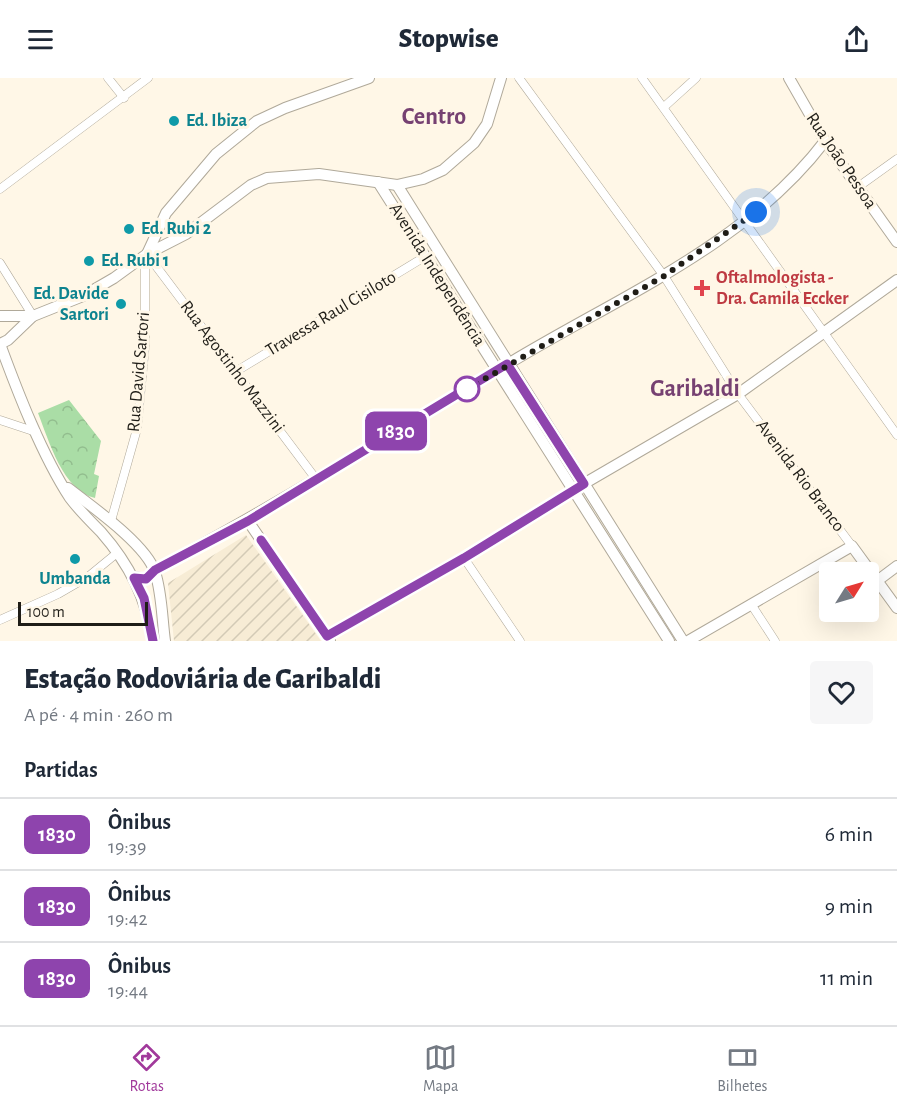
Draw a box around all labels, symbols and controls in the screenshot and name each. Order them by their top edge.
icon: menu [24,23,57,56]
icon: share [840,23,873,56]
text: Stopwise [398,25,499,52]
district label: Centro [402,105,466,129]
street label: Rua João Pessoa [802,110,880,212]
place label: Ed. Ibiza [186,112,248,130]
marker: Ed. Ibiza [167,114,181,128]
your location [741,197,771,227]
street label: Avenida Independência [386,200,488,350]
place label: Ed. Rubi 2 [141,220,212,238]
marker: Ed. Rubi 2 [122,222,136,236]
place label: Ed. Rubi 1 [101,252,169,270]
marker: Ed. Rubi 1 [82,254,96,268]
street label: Travessa Raul Cisiloto [263,268,399,360]
place label: Oftalmologista - Dra. Camila Eccker [716,269,849,308]
marker: Oftalmologista - Dra. Camila Eccker [693,279,711,297]
place label: Ed. Davide Sartori [33,285,109,324]
marker: Ed. Davide Sartori [114,297,128,311]
street label: Rua Agostinho Mazzini [177,297,287,437]
street label: Rua David Sartori [125,311,153,433]
unlabelled marker [454,376,480,402]
district label: Garibaldi [650,377,740,401]
line badge: 1830 [354,412,438,450]
street label: Avenida Rio Branco [752,417,848,535]
text: 1830 [377,421,415,442]
marker: Umbanda [68,552,82,566]
north arrow [819,562,879,622]
map controls [819,562,879,622]
place label: Umbanda [39,570,111,588]
scale bar [18,599,148,626]
text: 100 m [27,604,65,620]
button: heart [810,661,873,724]
text: Estação Rodoviária de Garibaldi [24,666,381,694]
text: A pé · 4 min · 260 m [24,705,173,725]
text: Partidas [24,759,98,781]
text: Ônibus [108,811,171,833]
text: 6 min [825,823,873,845]
text: 1830 [38,824,76,845]
text: 19:39 [108,837,147,857]
text: Ônibus [108,883,171,905]
text: 9 min [825,895,873,917]
text: 1830 [38,896,76,917]
text: 19:42 [108,909,148,929]
text: Ônibus [108,955,171,977]
text: 11 min [820,967,873,989]
text: 1830 [38,968,76,989]
text: 19:44 [108,981,148,1001]
tab: Rotas [129,1041,164,1096]
tab: Mapa [423,1041,458,1096]
tab: Bilhetes [717,1041,768,1096]

